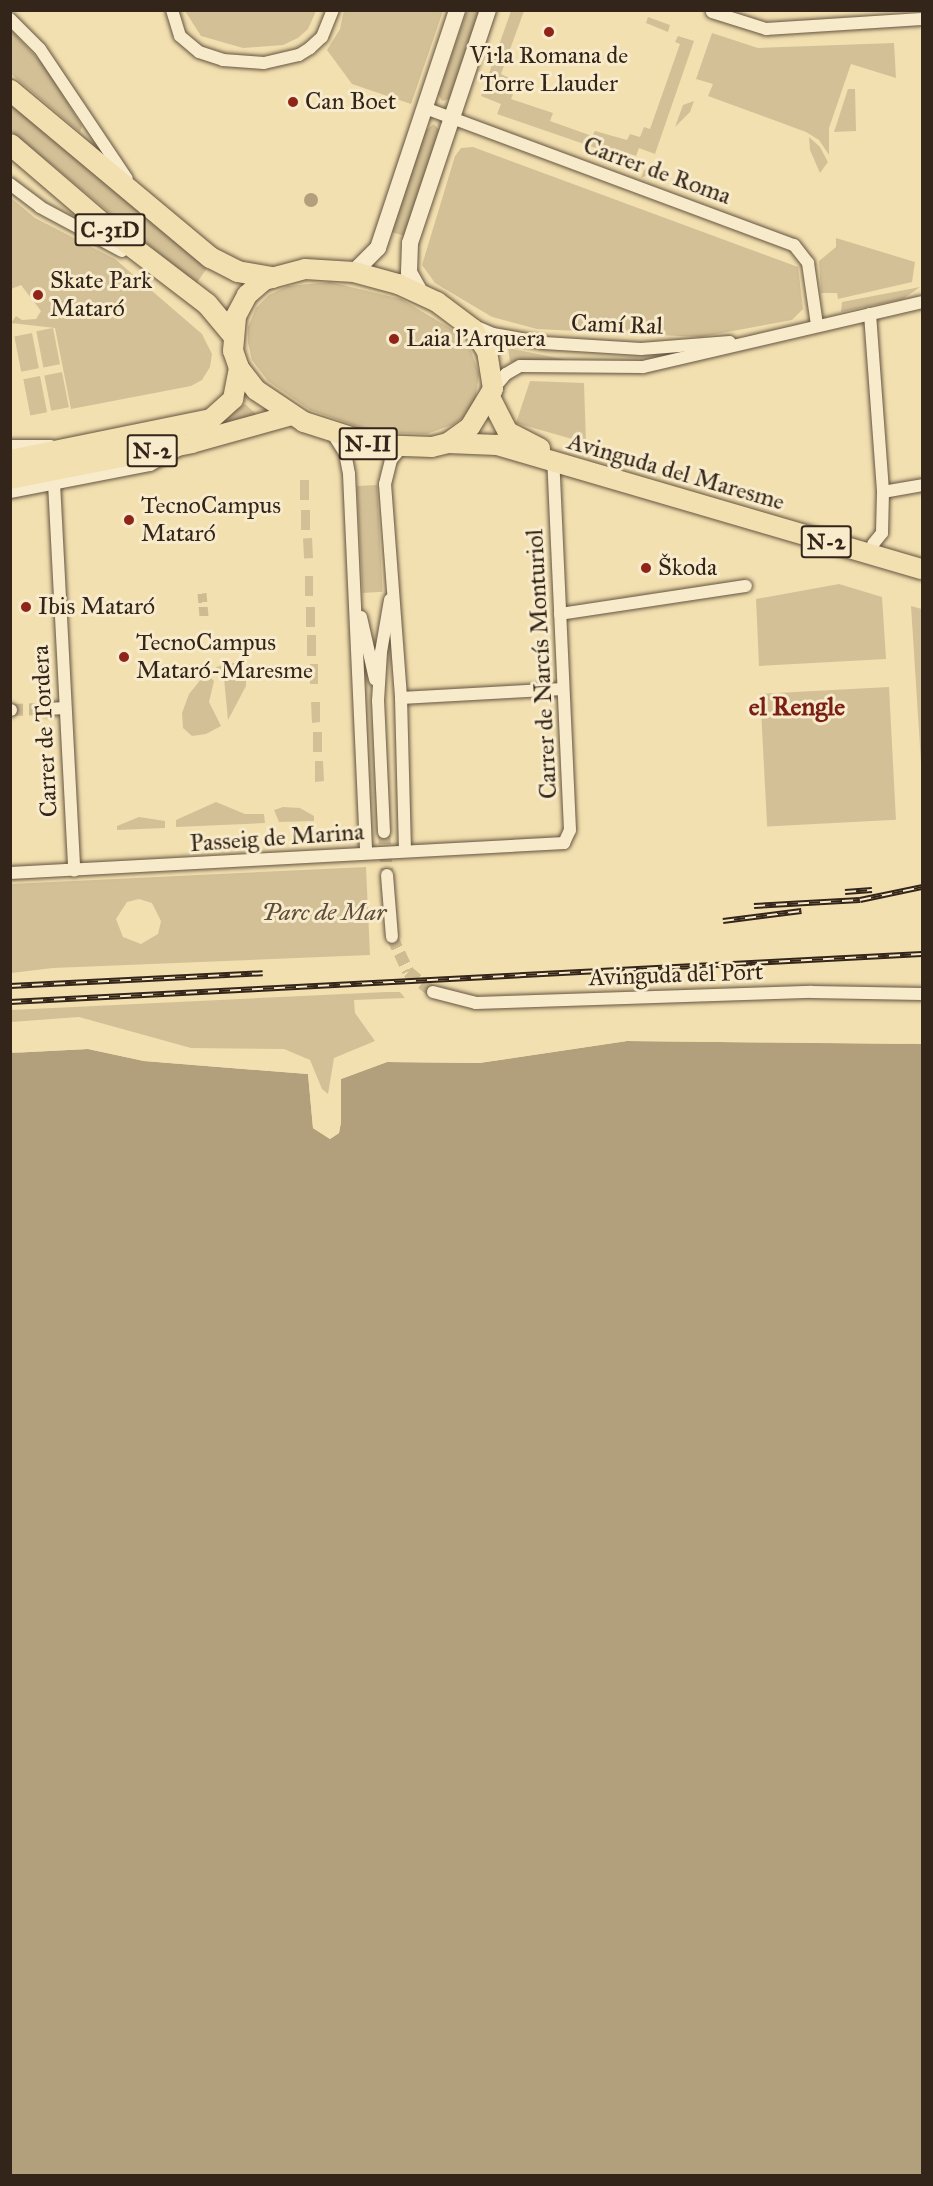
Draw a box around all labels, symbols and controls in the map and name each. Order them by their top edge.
marker: Vi·la Romana de Torre Llauder [542,25,556,39]
place label: Vi·la Romana de Torre Llauder [470,42,628,98]
place label: Can Boet [305,88,396,116]
marker: Can Boet [286,95,300,109]
street label: Carrer de Roma [579,131,735,211]
road number: C-31D [74,211,146,249]
place label: Skate Park Mataró [50,267,152,323]
marker: Skate Park Mataró [31,288,45,302]
street label: Camí Ral [571,309,663,341]
place label: Laia l'Arquera [406,325,546,353]
marker: Laia l'Arquera [387,332,401,346]
road number: N-II [338,425,398,463]
street label: Avinguda del Maresme [564,427,788,517]
road number: N-2 [126,432,178,470]
place label: TecnoCampus Mataró [141,492,281,548]
marker: TecnoCampus Mataró [122,513,136,527]
road number: N-2 [800,523,852,561]
street label: Carrer de Narcís Monturiol [521,528,563,800]
place label: Škoda [658,554,717,582]
marker: Škoda [639,561,653,575]
place label: Ibis Mataró [38,593,155,621]
marker: Ibis Mataró [19,600,33,614]
place label: TecnoCampus Mataró-Maresme [136,629,313,685]
street label: Carrer de Tordera [26,644,64,818]
marker: TecnoCampus Mataró-Maresme [117,650,131,664]
district label: el Rengle [749,691,845,723]
street label: Passeig de Marina [189,818,365,858]
park label: Parc de Mar [262,899,386,927]
street label: Avinguda del Port [588,958,764,992]

